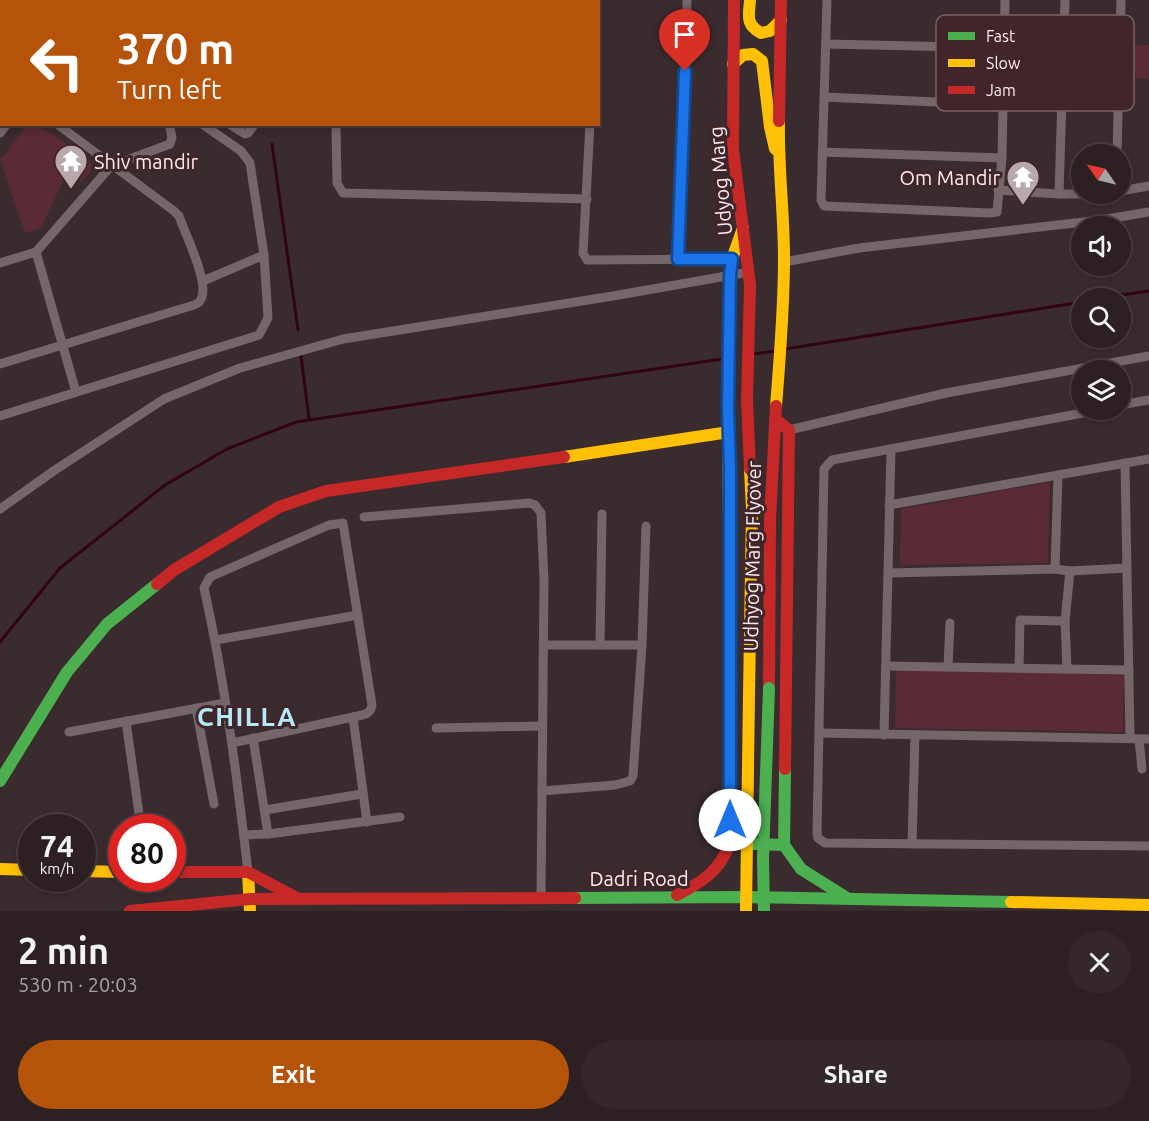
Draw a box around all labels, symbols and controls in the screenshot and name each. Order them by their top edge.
pin [659,9,710,71]
legend [936,15,1134,111]
icon: arrive [668,18,701,51]
icon: left [18,24,96,102]
text: 370 m [117,25,234,72]
text: Fast [986,27,1016,45]
text: Slow [986,54,1021,72]
text: Turn left [117,74,221,104]
text: Jam [986,81,1016,99]
street label: Udyog Marg [704,125,736,237]
temple icon: Shiv mandir [53,143,89,190]
north arrow [1071,144,1131,204]
map controls [1071,144,1131,420]
place label: Shiv mandir [94,150,199,173]
temple icon: Om Mandir [1005,159,1041,206]
place label: Om Mandir [899,166,1000,189]
button: sound [1071,216,1131,276]
button: search [1071,288,1131,348]
button: layers [1071,360,1131,420]
street label: Udhyog Marg Flyover [739,460,765,651]
district label: CHILLA [197,702,297,731]
position arrow [698,788,762,852]
speed limit sign: 80 [108,814,186,892]
text: 74 [40,829,74,863]
text: km/h [40,860,74,877]
street label: Dadri Road [589,867,689,890]
text: 2 min [18,930,109,971]
button: close [1068,931,1131,994]
text: 530 m · 20:03 [18,973,138,996]
button: Exit [18,1040,569,1109]
button: Share [581,1040,1131,1109]

